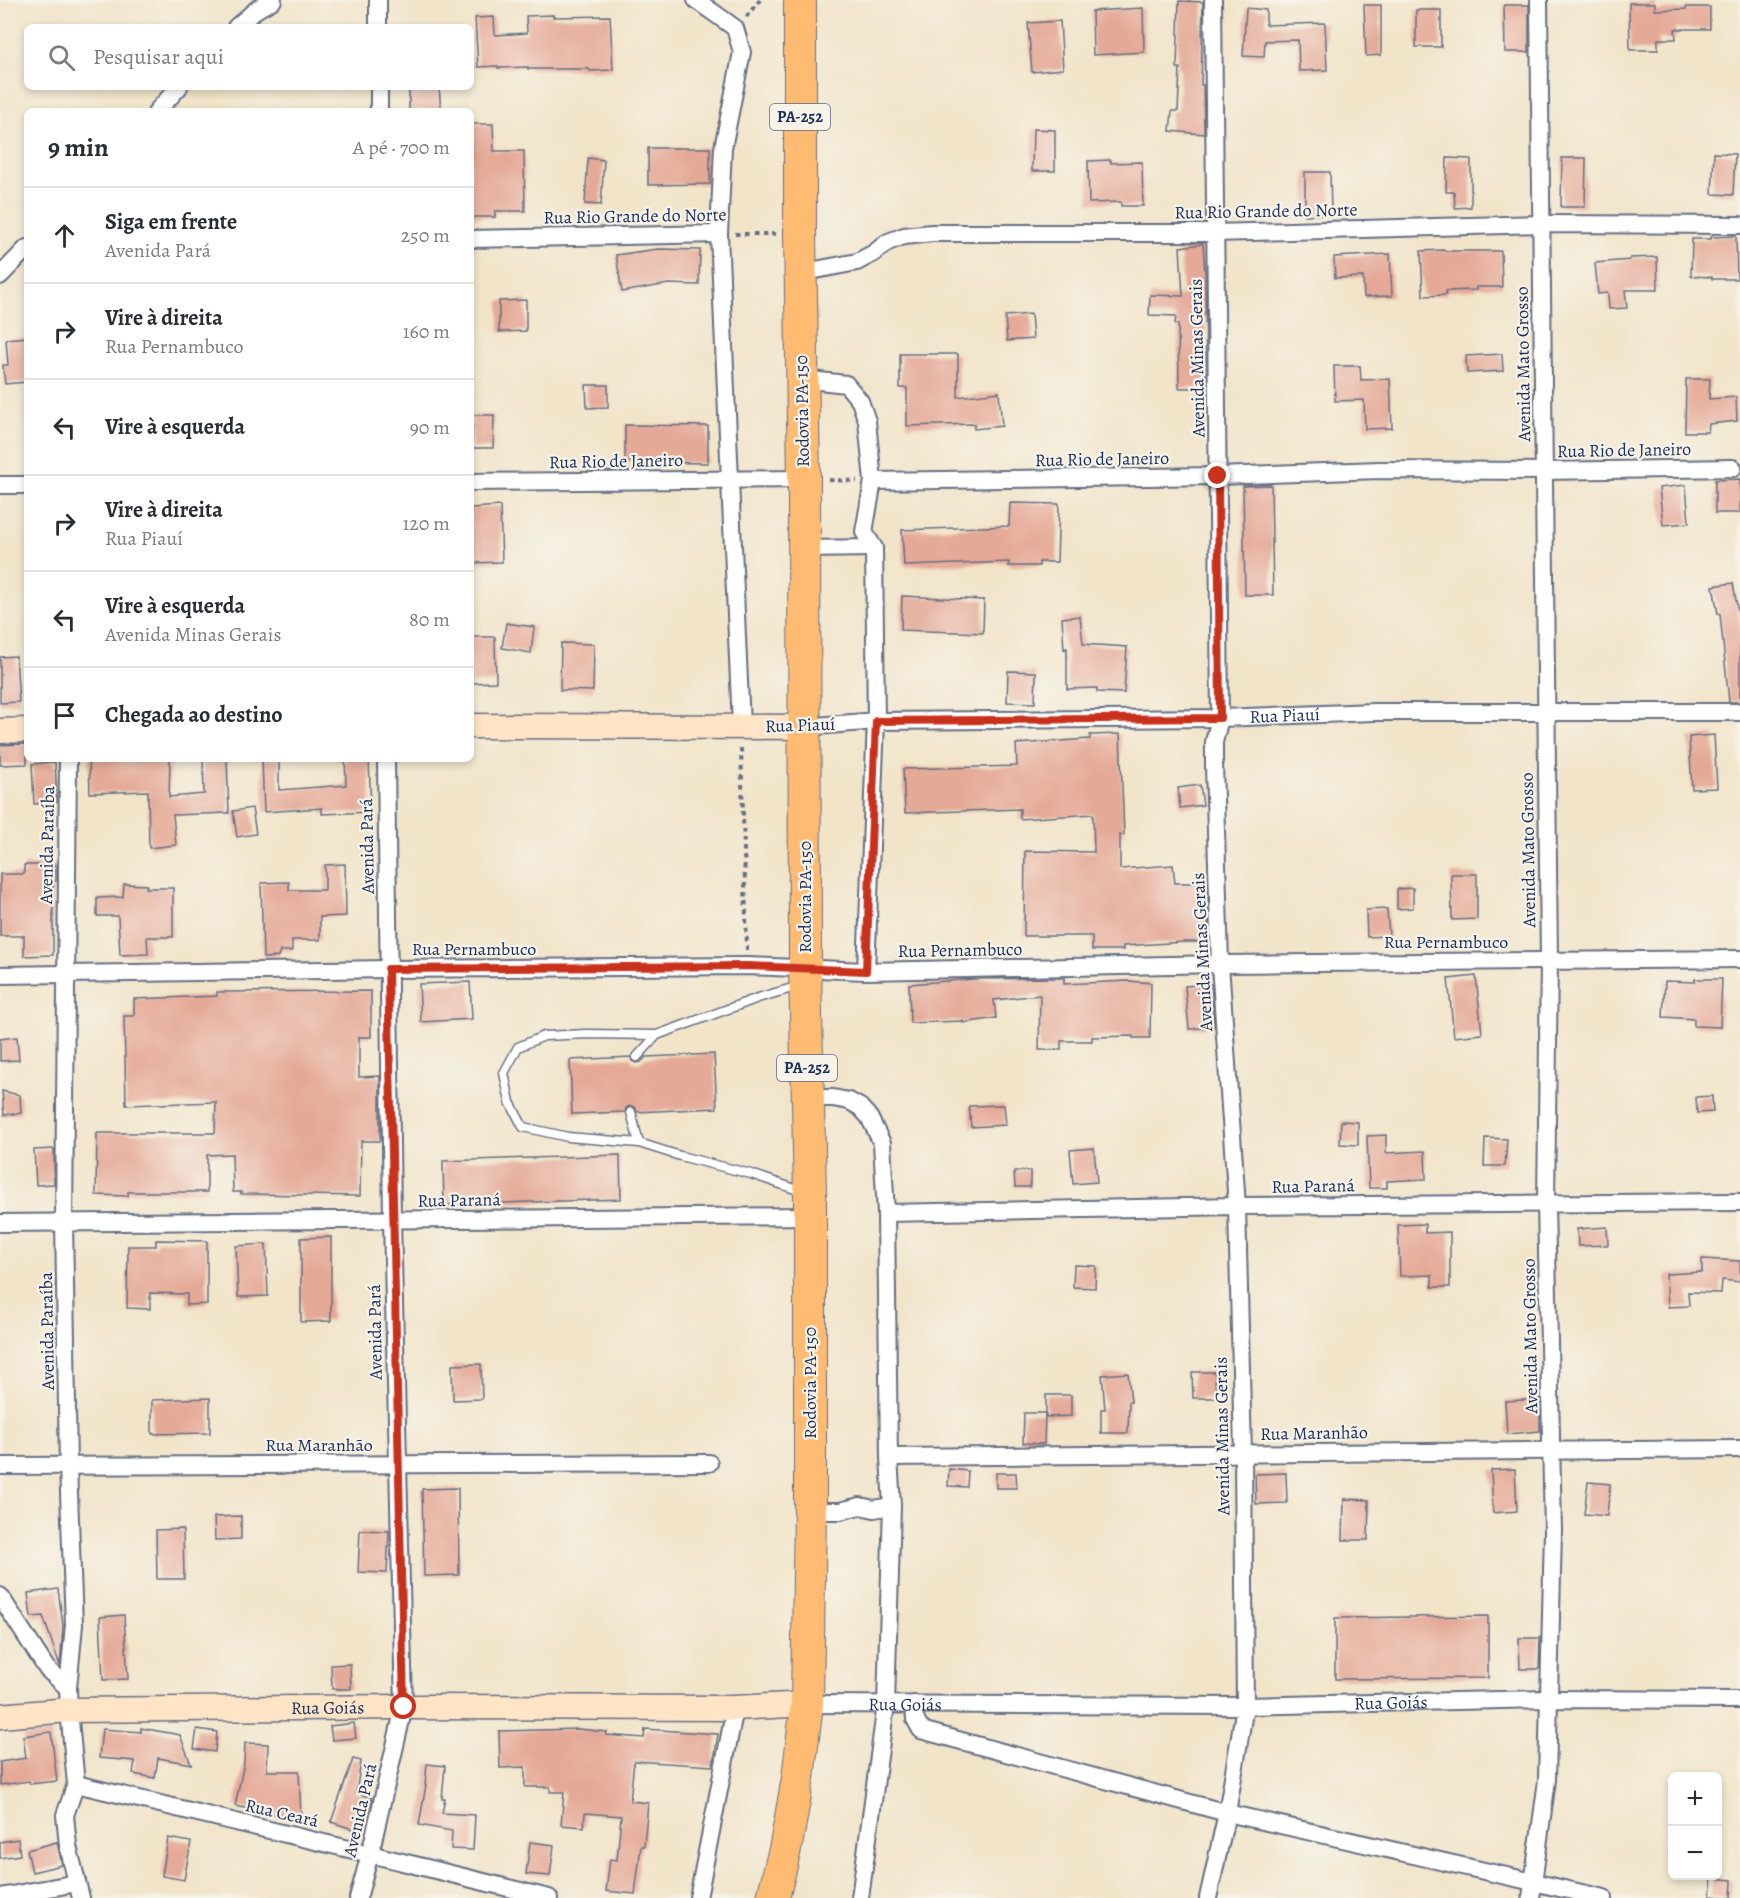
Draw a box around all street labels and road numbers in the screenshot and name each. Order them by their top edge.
road number: PA-252 [770,104,830,130]
street label: Rua Rio Grande do Norte [1174,197,1358,225]
street label: Rua Rio Grande do Norte [543,202,727,230]
street label: Avenida Minas Gerais [1184,278,1210,439]
street label: Avenida Mato Grosso [1510,286,1536,443]
street label: Rodovia PA-150 [789,355,815,467]
street label: Rua Rio de Janeiro [1557,437,1691,463]
street label: Rua Rio de Janeiro [1035,446,1169,472]
street label: Rua Rio de Janeiro [549,448,683,474]
street label: Rua Piauí [1249,702,1320,729]
street label: Rua Piauí [765,712,835,738]
street label: Avenida Mato Grosso [1515,772,1541,929]
street label: Avenida Paraíba [34,785,60,905]
street label: Avenida Pará [354,797,380,895]
street label: Rodovia PA-150 [793,841,817,953]
street label: Avenida Minas Gerais [1186,872,1218,1033]
street label: Rua Pernambuco [1384,930,1508,954]
street label: Rua Pernambuco [412,937,536,961]
street label: Rua Pernambuco [897,937,1023,963]
road number: PA-252 [777,1055,837,1081]
street label: Rua Paraná [1271,1173,1356,1199]
street label: Rua Paraná [417,1187,502,1213]
street label: Avenida Mato Grosso [1517,1258,1543,1415]
street label: Avenida Paraíba [34,1271,60,1391]
street label: Avenida Pará [362,1283,388,1381]
street label: Rodovia PA-150 [798,1327,822,1439]
street label: Avenida Minas Gerais [1209,1356,1235,1517]
street label: Rua Maranhão [1260,1420,1368,1446]
street label: Rua Maranhão [265,1433,373,1457]
street label: Rua Goiás [1354,1690,1428,1715]
street label: Rua Goiás [868,1692,942,1717]
street label: Rua Goiás [291,1695,365,1720]
street label: Avenida Pará [337,1760,383,1860]
street label: Rua Ceará [243,1793,322,1833]

